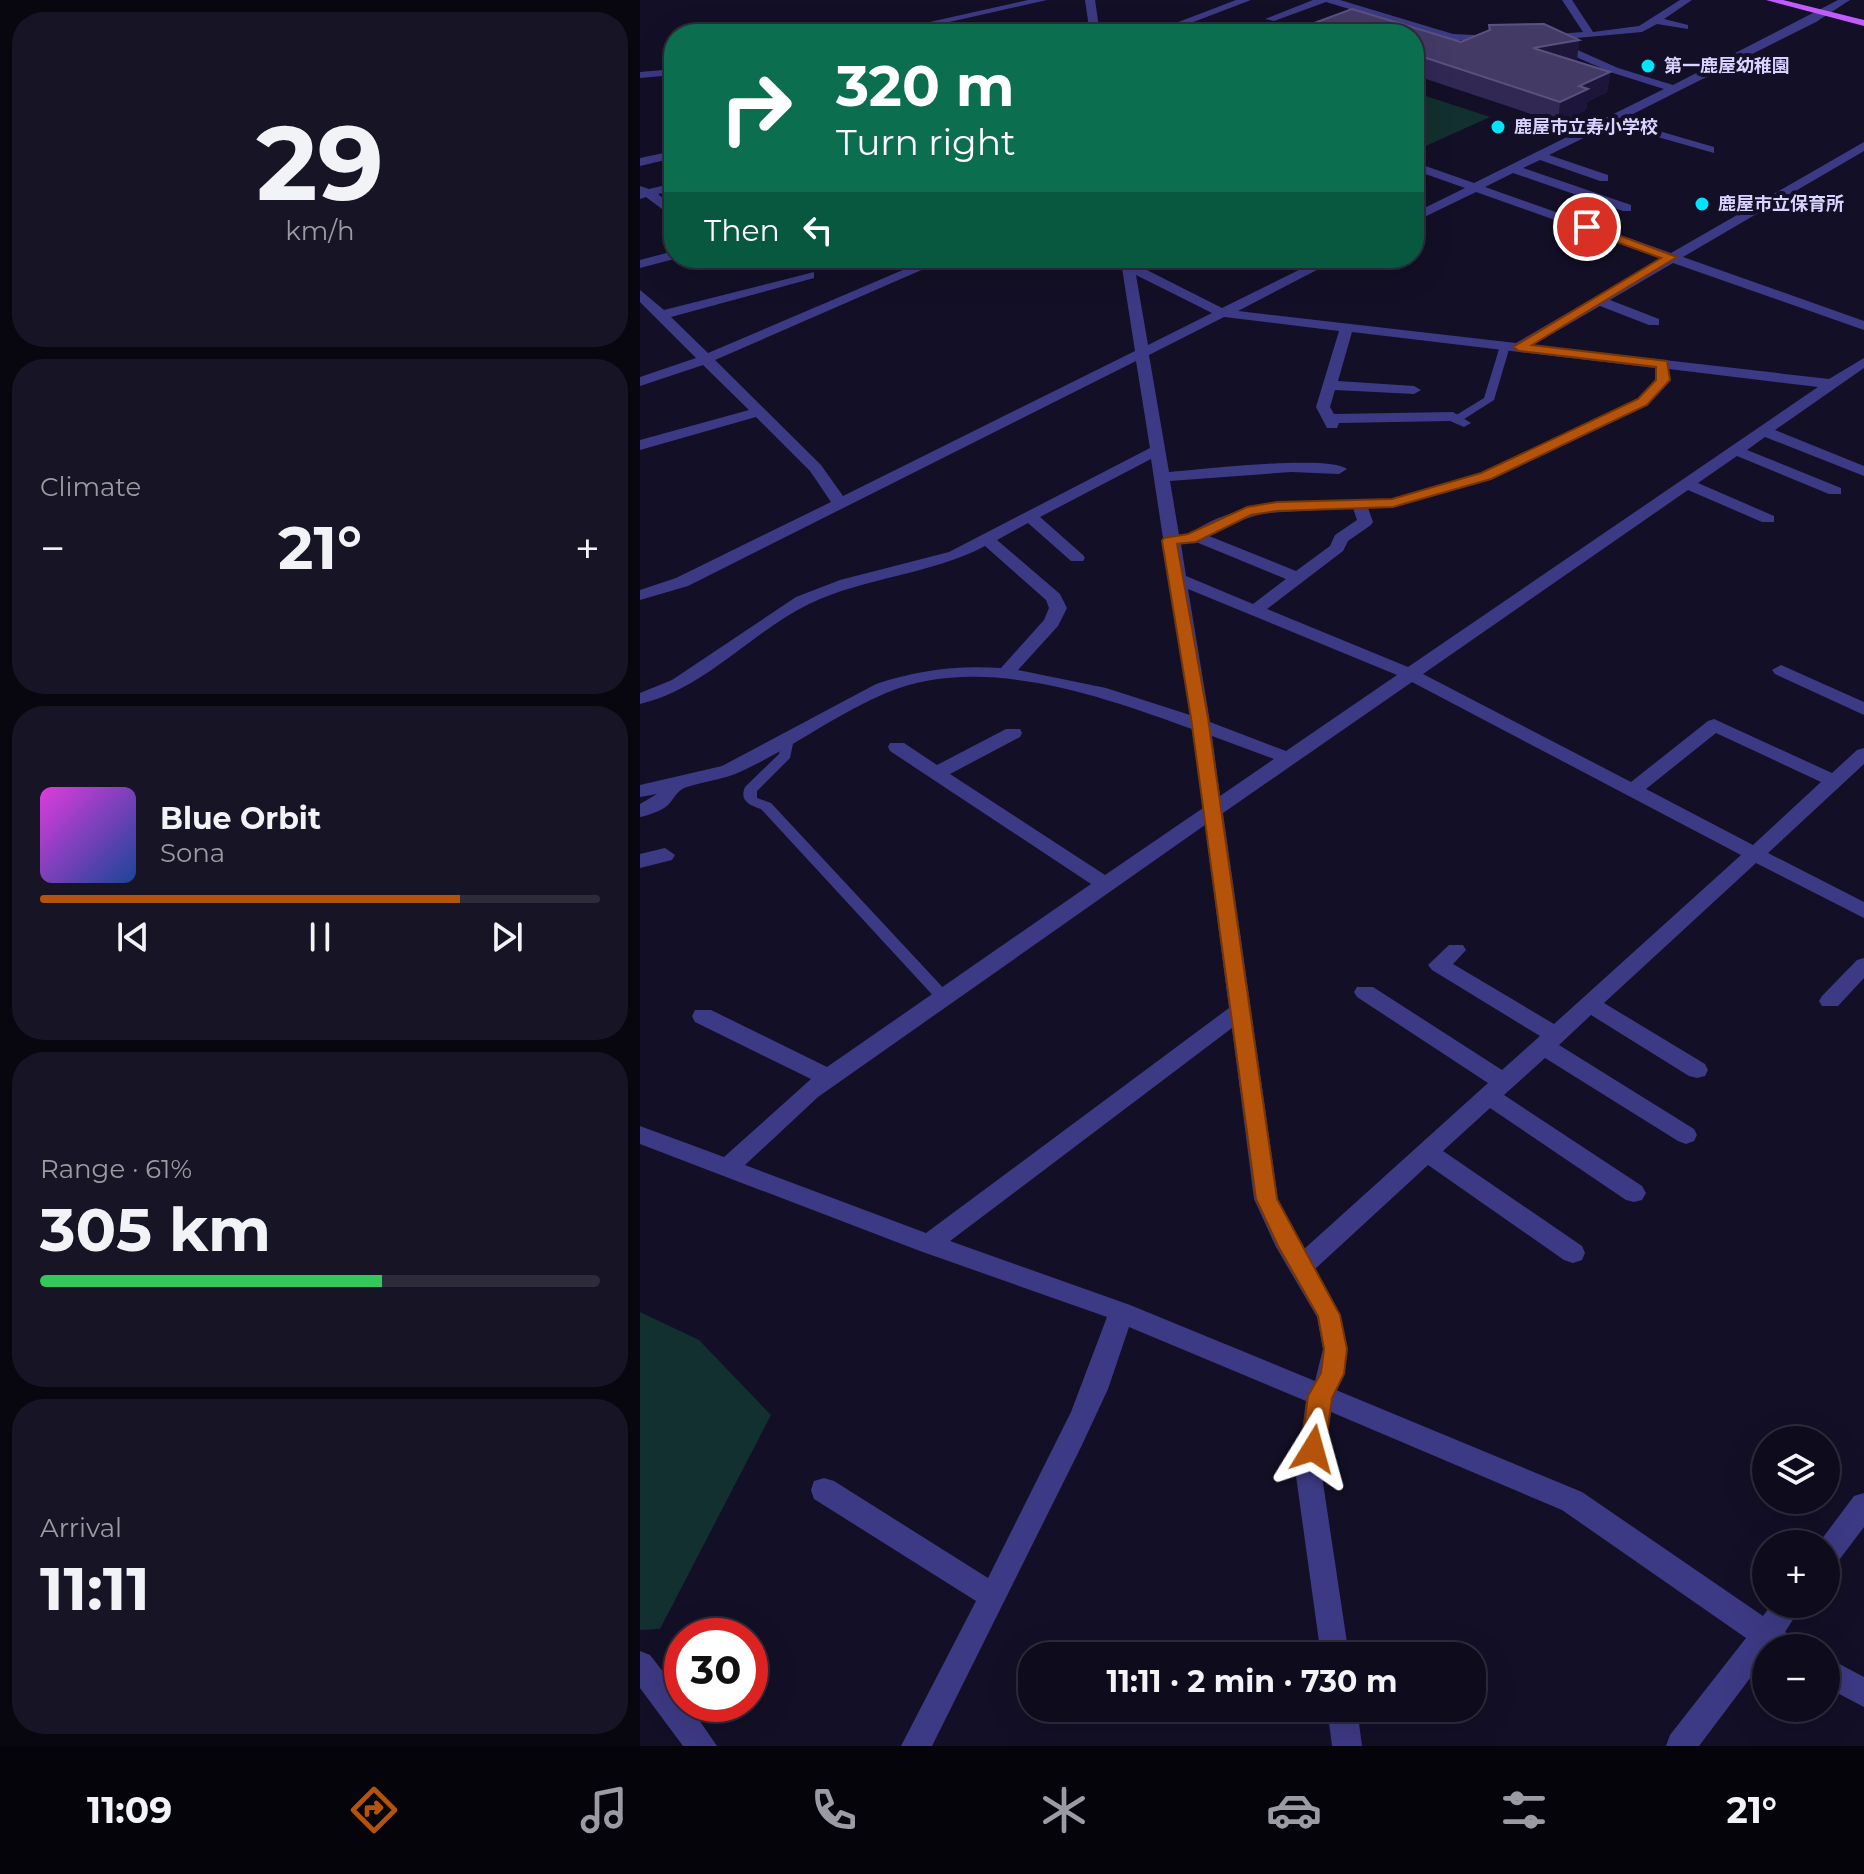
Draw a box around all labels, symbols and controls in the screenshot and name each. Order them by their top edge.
text: 320 m [836,52,1015,120]
place label: 第一鹿屋幼稚園 [1664,55,1790,77]
icon: right [704,56,808,160]
marker: 第一鹿屋幼稚園 [1639,57,1657,75]
text: 29 [256,99,384,226]
place label: 鹿屋市立寿小学校 [1514,116,1658,138]
marker: 鹿屋市立寿小学校 [1489,118,1507,136]
text: Turn right [836,120,1016,164]
pin [1553,193,1621,261]
place label: 鹿屋市立保育所 [1718,193,1844,215]
marker: 鹿屋市立保育所 [1693,195,1711,213]
icon: arrive [1565,205,1609,249]
icon: left [796,208,840,252]
text: Then [704,212,780,249]
text: km/h [285,215,355,247]
text: Climate [40,471,141,503]
text: 21° [278,511,362,584]
text: − [40,521,65,575]
text: + [575,521,600,575]
text: Blue Orbit [160,800,321,837]
text: Sona [160,837,225,869]
icon: previous [111,915,155,959]
icon: pause [298,915,342,959]
icon: next [485,915,529,959]
text: Range · 61% [40,1153,192,1185]
text: 305 km [40,1193,271,1266]
position arrow [1271,1407,1355,1491]
map controls [1752,1426,1840,1722]
button: layers [1752,1426,1840,1514]
text: Arrival [40,1512,122,1544]
button: + [1752,1530,1840,1618]
text: 11:11 [40,1552,150,1625]
speed limit sign: 30 [664,1618,768,1722]
button: − [1752,1634,1840,1722]
text: 11:11 · 2 min · 730 m [1107,1663,1397,1700]
icon: directions [346,1782,402,1838]
icon: music [576,1782,632,1838]
icon: phone [806,1782,862,1838]
icon: climate [1036,1782,1092,1838]
icon: car [1266,1782,1322,1838]
icon: filters [1496,1782,1552,1838]
text: 11:09 [87,1788,172,1832]
text: 21° [1727,1788,1777,1832]

